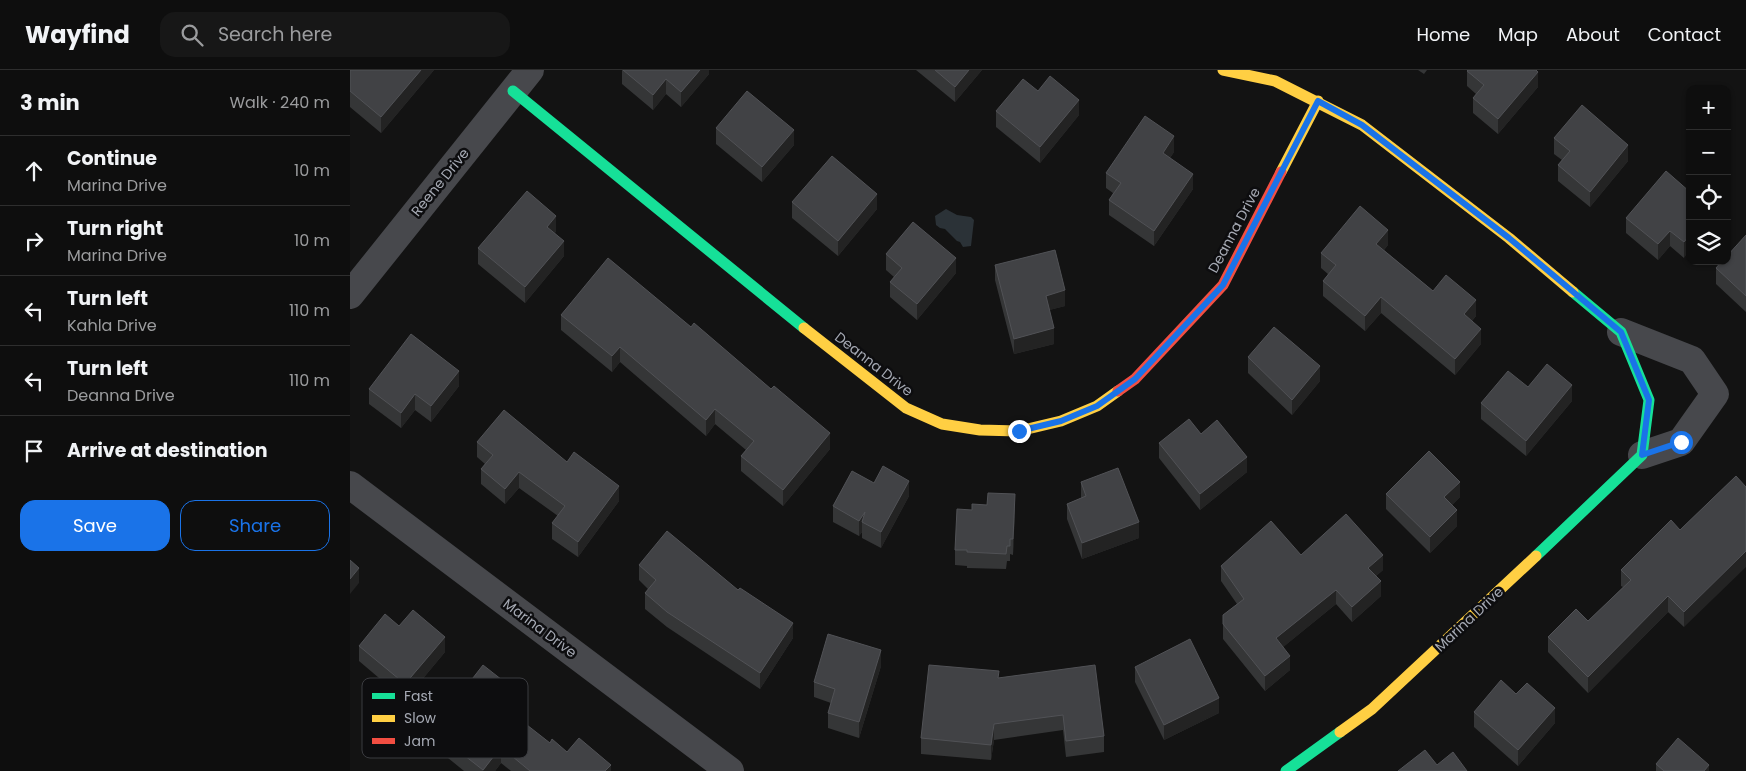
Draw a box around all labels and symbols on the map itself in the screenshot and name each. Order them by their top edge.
street label: Reene Drive [406,143,474,220]
street label: Deanna Drive [1203,183,1265,276]
street label: Deanna Drive [831,327,918,401]
route end [1008,420,1031,443]
route start [1670,431,1693,454]
street label: Marina Drive [1430,582,1508,656]
street label: Marina Drive [499,594,581,662]
legend [362,678,528,758]
text: Fast [404,686,433,706]
text: Slow [404,708,437,728]
text: Jam [404,731,435,751]

